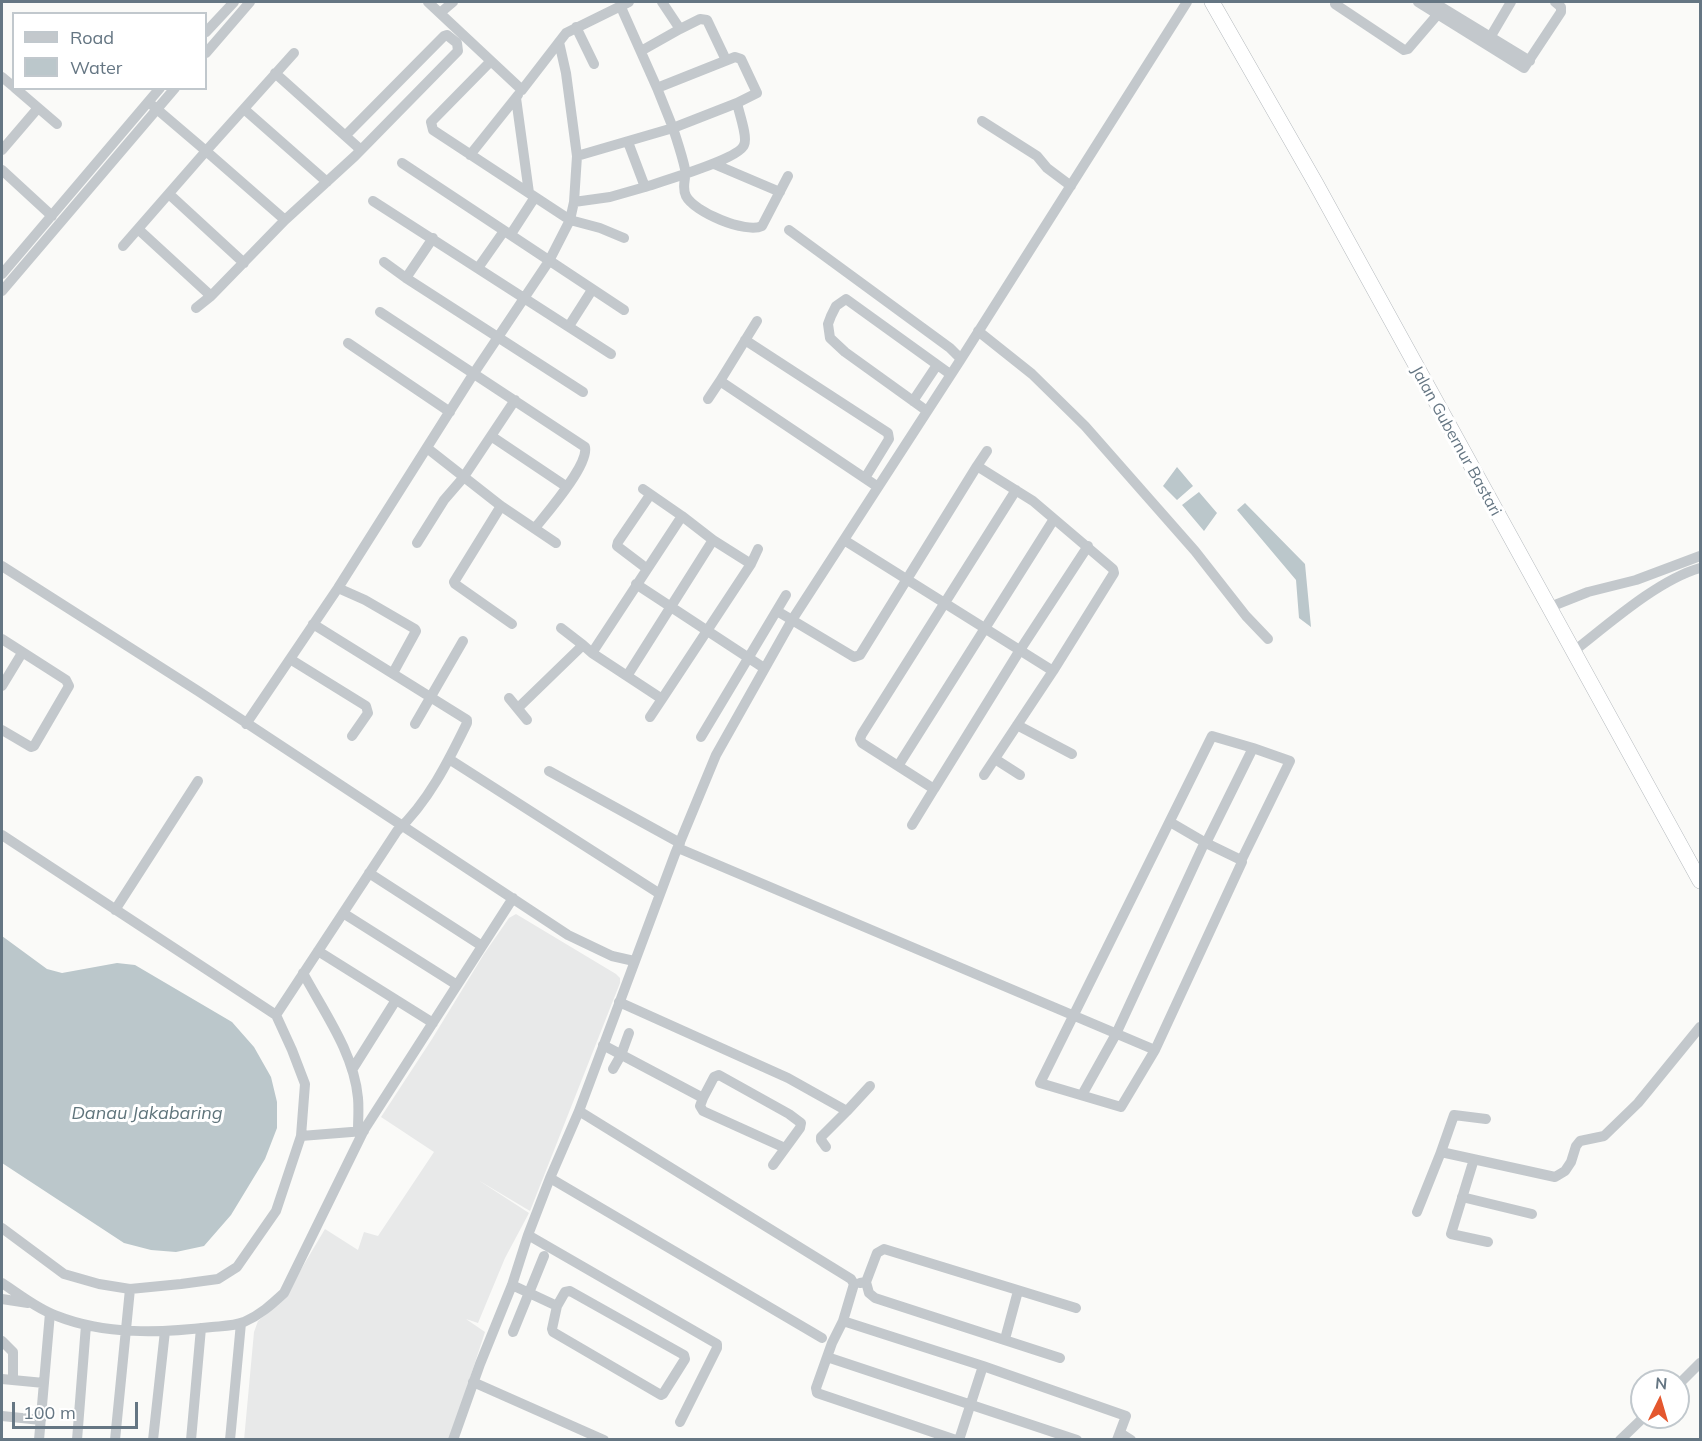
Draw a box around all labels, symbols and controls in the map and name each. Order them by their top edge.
legend [12,12,207,90]
text: Road [70,26,114,49]
text: Water [70,56,122,79]
street label: Jalan Gubernur Bastari [1407,363,1505,519]
water label: Danau Jakabaring [71,1103,223,1125]
north arrow [1630,1369,1690,1429]
text: N [1654,1373,1668,1394]
scale bar [15,1390,141,1428]
text: 100 m [23,1401,76,1424]

